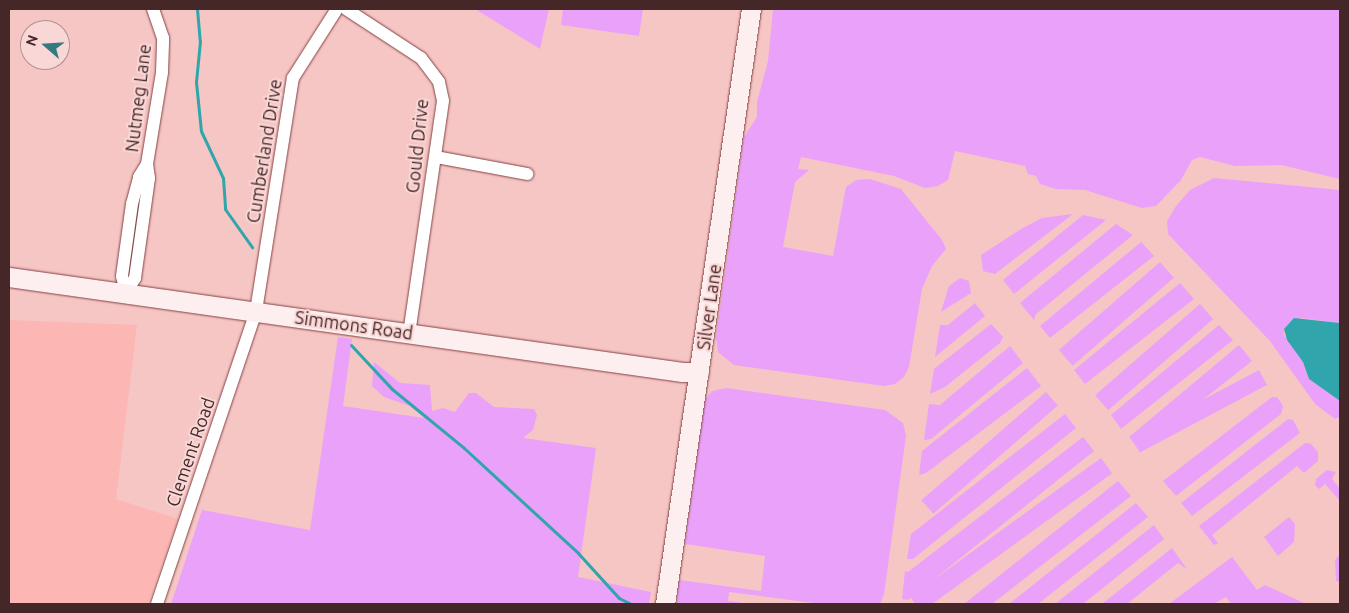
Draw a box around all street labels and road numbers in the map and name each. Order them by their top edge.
street label: Nutmeg Lane [121,43,155,153]
street label: Cumberland Drive [242,77,286,225]
street label: Gould Drive [401,98,433,194]
street label: Silver Lane [692,263,726,351]
street label: Simmons Road [294,306,414,344]
street label: Clement Road [161,395,219,509]

